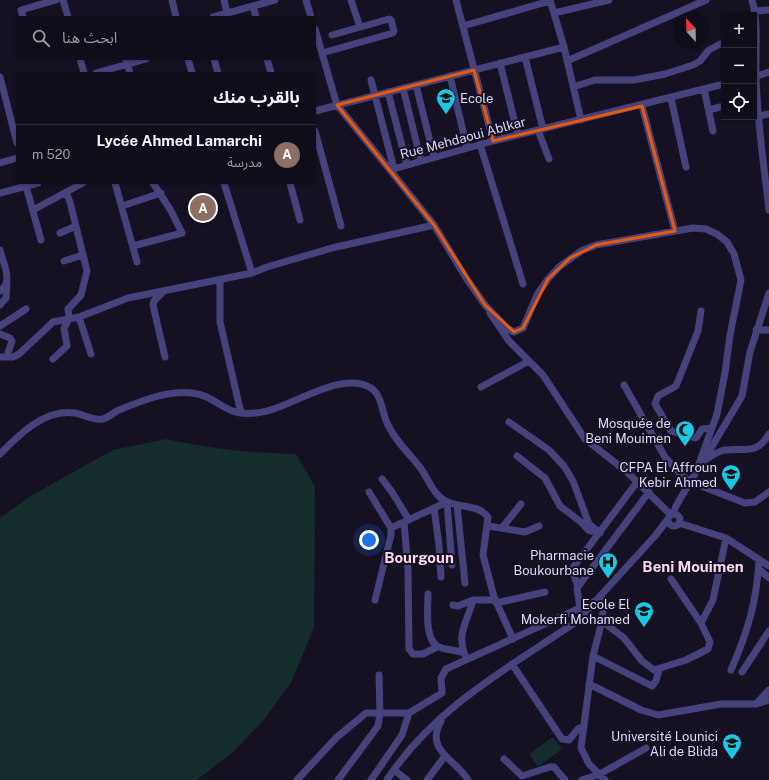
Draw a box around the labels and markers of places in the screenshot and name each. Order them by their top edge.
school or university icon: Ecole [435,87,457,115]
place label: Ecole [460,91,493,106]
pin: A [190,193,216,223]
place label: Mosquée de Beni Mouimen [585,416,671,446]
mosque icon: Mosquée de Beni Mouimen [674,419,696,447]
place label: CFPA El Affroun Kebir Ahmed [619,460,717,490]
school or university icon: CFPA El Affroun Kebir Ahmed [720,463,742,491]
place label: Pharmacie Boukourbane [514,548,594,578]
hospital icon: Pharmacie Boukourbane [597,551,619,579]
place label: Ecole El Mokerfi Mohamed [521,597,630,627]
school or university icon: Ecole El Mokerfi Mohamed [633,600,655,628]
place label: Université Lounici Ali de Blida [611,729,718,759]
school or university icon: Université Lounici Ali de Blida [721,732,743,760]

